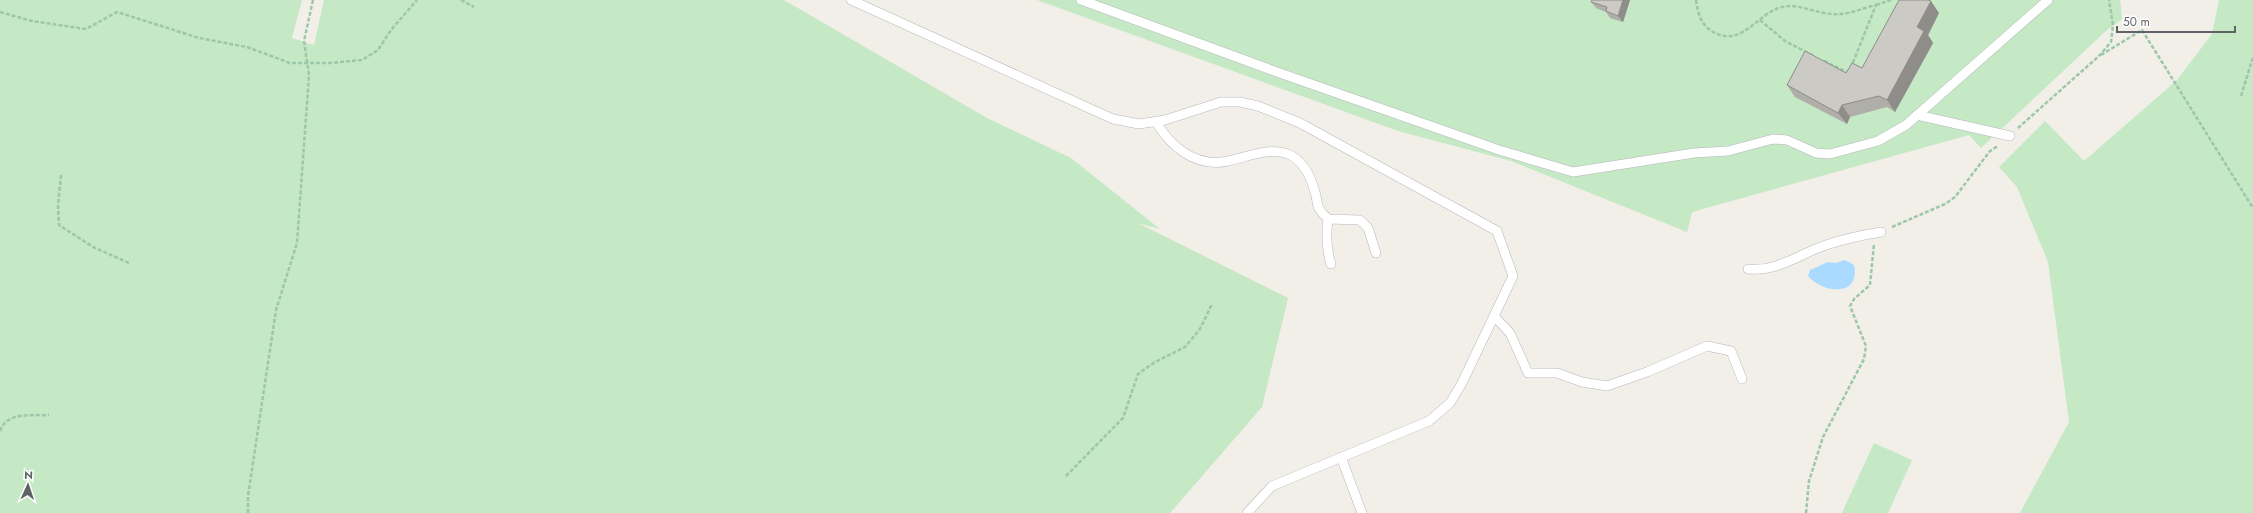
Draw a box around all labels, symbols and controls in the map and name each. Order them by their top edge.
scale bar [2117,8,2235,34]
text: 50 m [2123,13,2150,31]
north arrow [8,465,48,505]
text: N [24,467,33,483]

